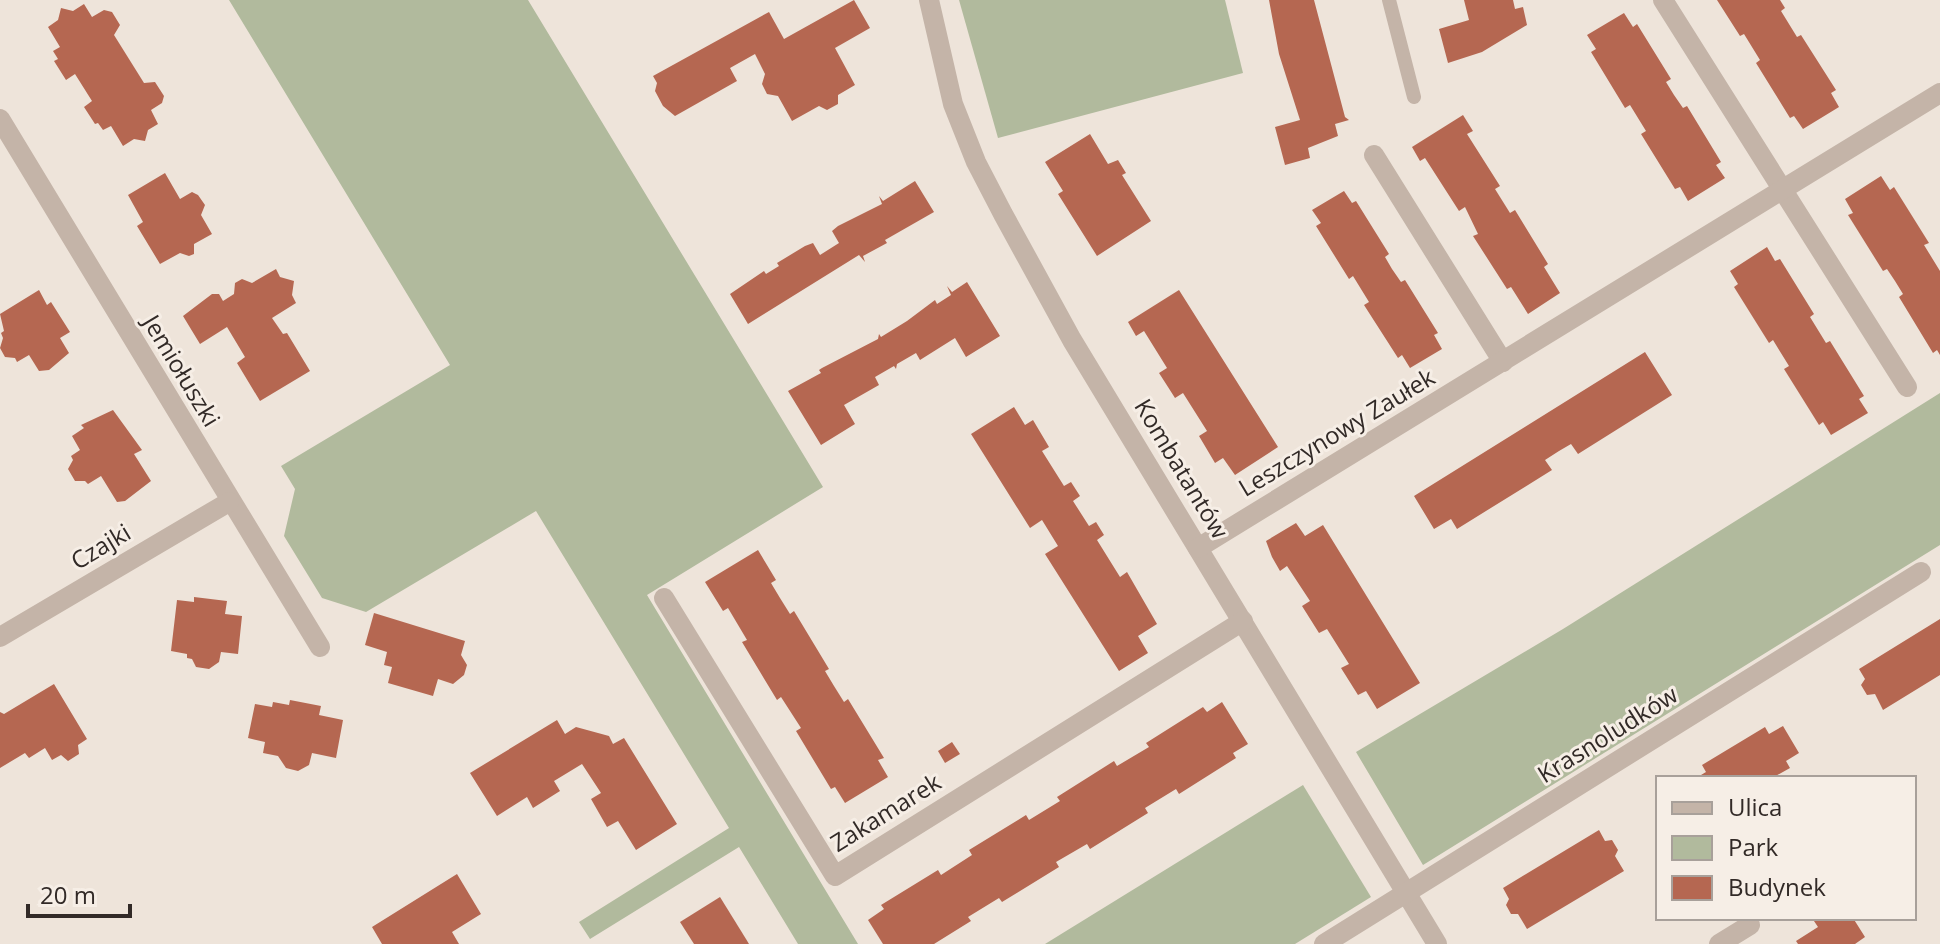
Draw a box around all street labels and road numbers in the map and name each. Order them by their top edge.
street label: Jemiołuszki [135,307,229,432]
street label: Leszczynowy Zaułek [1232,360,1441,503]
street label: Kombatantów [1128,392,1237,545]
street label: Czajki [64,515,136,576]
street label: Krasnoludków [1531,677,1684,790]
street label: Zakamarek [824,765,947,859]

